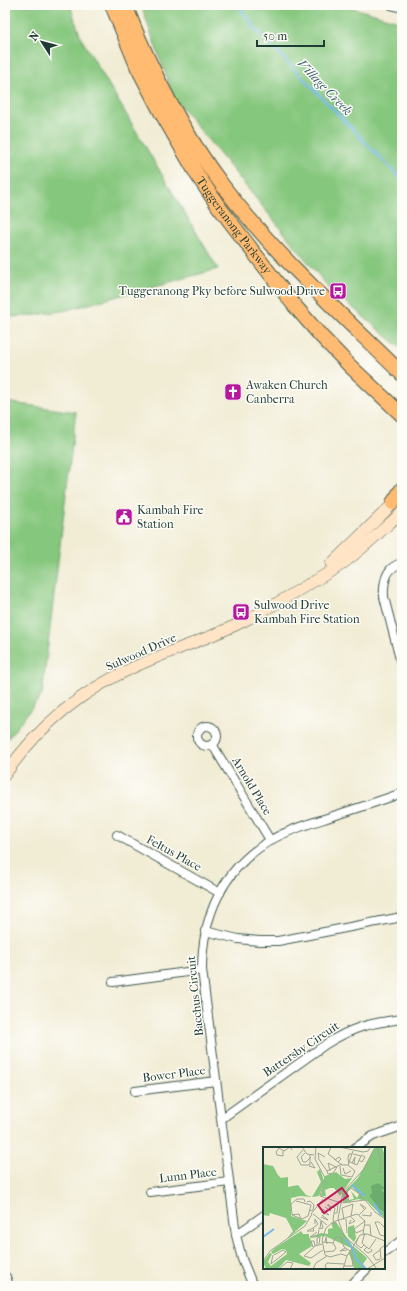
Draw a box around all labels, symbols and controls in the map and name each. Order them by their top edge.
north arrow [22,22,62,62]
scale bar [257,22,324,48]
text: N [27,29,42,44]
text: 50 m [263,29,287,43]
water label: Village Creek [295,56,356,118]
street label: Tuggeranong Parkway [194,174,275,277]
bus stop icon: Tuggeranong Pky before Sulwood Drive [328,281,348,301]
place label: Tuggeranong Pky before Sulwood Drive [119,284,325,298]
place label: Awaken Church Canberra [245,378,328,406]
church icon: Awaken Church Canberra [223,382,243,402]
place label: Kambah Fire Station [137,503,203,531]
public building icon: Kambah Fire Station [114,507,134,527]
place label: Sulwood Drive Kambah Fire Station [254,598,360,626]
bus stop icon: Sulwood Drive Kambah Fire Station [231,602,251,622]
street label: Sulwood Drive [104,630,178,674]
street label: Arnold Place [229,753,275,818]
street label: Feltus Place [144,832,204,874]
street label: Bacchus Circuit [184,954,206,1037]
street label: Battersby Circuit [260,1018,342,1080]
street label: Bower Place [142,1063,206,1085]
inset map [263,1147,385,1269]
street label: Lunn Place [158,1165,218,1185]

